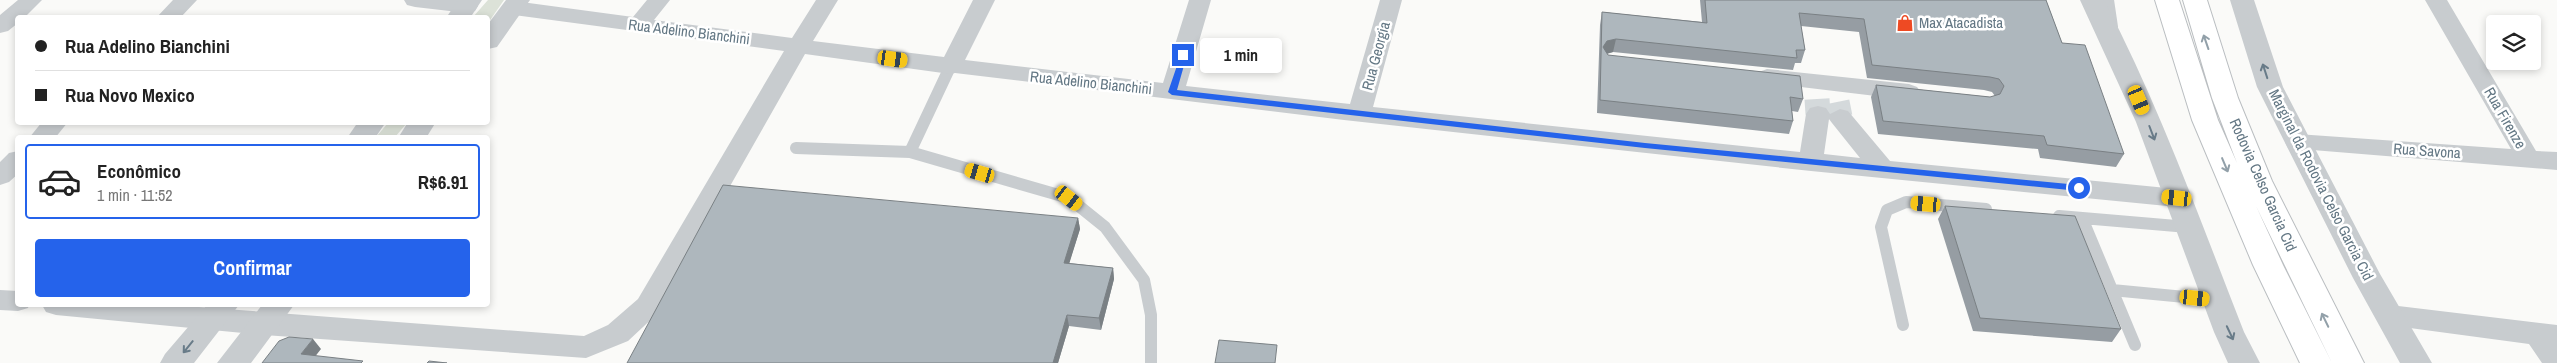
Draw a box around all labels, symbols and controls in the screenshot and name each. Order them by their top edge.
place label: Max Atacadista [1919,12,2003,33]
shop icon: Max Atacadista [1895,13,1915,33]
street label: Rua Adelino Bianchini [627,14,751,49]
map controls [2486,15,2541,70]
button: layers [2486,15,2541,70]
street label: Rua Georgia [1356,19,1395,93]
text: Rua Adelino Bianchini [65,33,230,59]
one-way arrow [2201,35,2210,50]
callout: 1 min [1200,38,1283,72]
route end [1172,44,1194,66]
text: 1 min [1224,44,1258,66]
car [877,49,908,69]
one-way arrow [2260,64,2269,80]
street label: Rua Adelino Bianchini [1029,66,1153,99]
text: Rua Novo Mexico [65,82,195,108]
car [2126,83,2151,117]
street label: Rua Firenze [2479,83,2532,152]
street label: Marginal da Rodovia Celso Garcia Cid [2264,86,2379,284]
street label: Rodovia Celso Garcia Cid [2225,115,2302,255]
one-way arrow [2148,125,2157,140]
street label: Rua Savona [2393,138,2462,163]
one-way arrow [2220,157,2230,172]
text: Econômico [97,158,181,184]
icon: car [37,159,82,204]
car [963,162,996,184]
text: R$6.91 [418,169,468,195]
route start [2068,177,2090,199]
car [1052,183,1085,213]
text: 1 min · 11:52 [97,184,173,206]
car [2161,189,2192,207]
car [1910,195,1941,213]
button: Confirmar [35,239,470,297]
car [2179,289,2210,307]
one-way arrow [2320,313,2329,328]
one-way arrow [2225,325,2235,340]
one-way arrow [183,341,194,354]

